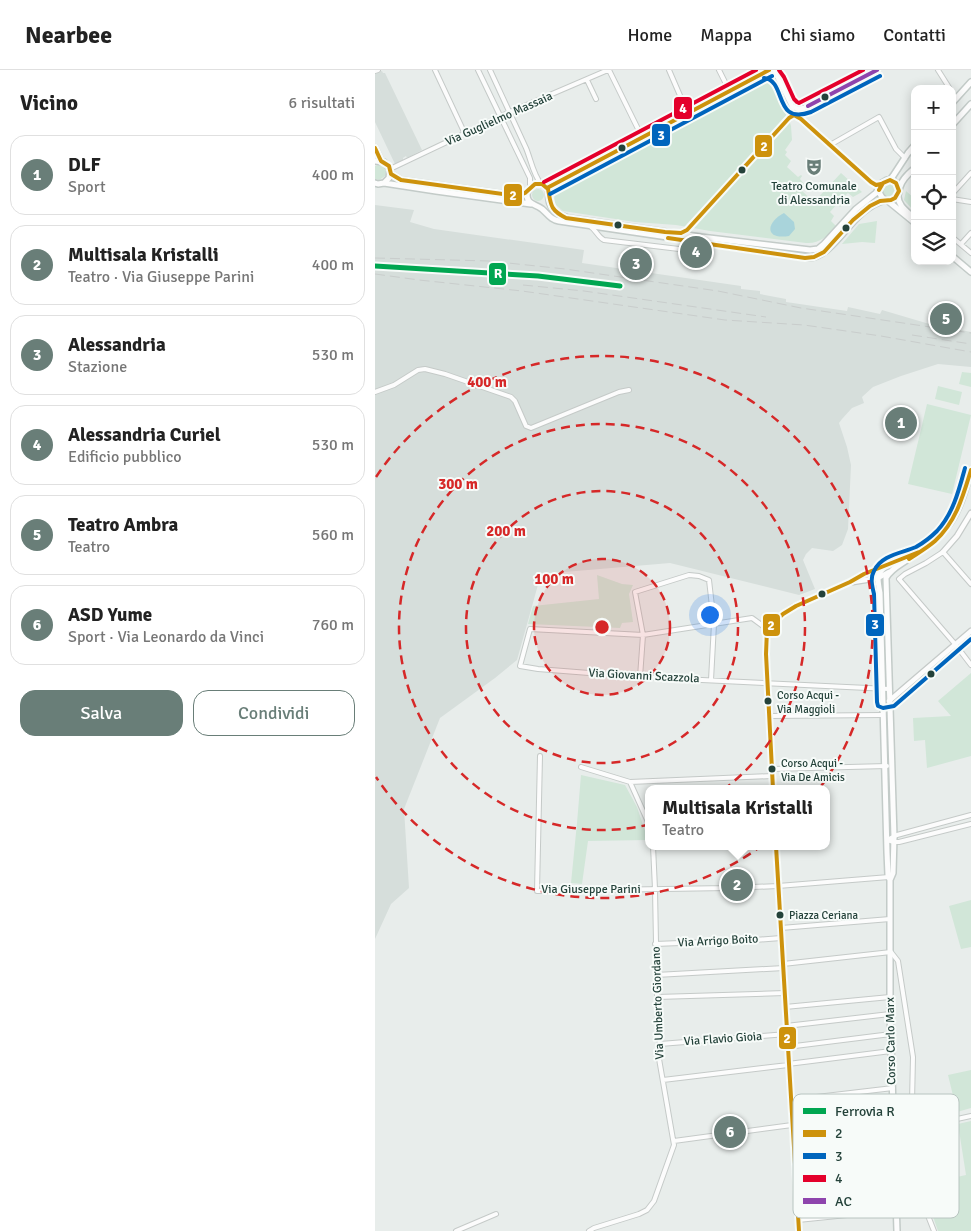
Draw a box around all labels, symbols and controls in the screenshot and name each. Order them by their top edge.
text: Nearbee [25,20,112,50]
text: Home [627,24,672,46]
text: Mappa [700,24,752,46]
text: Chi siamo [780,24,855,46]
text: Contatti [883,24,946,46]
map controls [911,85,956,265]
button: + [911,85,956,130]
street label: Via Guglielmo Massaia [443,89,555,149]
text: Vicino [20,90,78,116]
unlabelled marker [820,92,830,102]
text: 6 risultati [289,93,355,113]
line badge: 4 [673,96,693,120]
text: 4 [679,100,687,117]
line badge: 3 [651,123,671,147]
text: 3 [657,127,665,144]
button: − [911,130,956,175]
line badge: 2 [754,134,773,158]
text: 2 [760,138,768,155]
unlabelled marker [617,143,627,153]
text: DLF [68,153,101,177]
theatre icon: Teatro Comunale di Alessandria [804,157,824,177]
text: 1 [33,165,41,185]
text: 400 m [312,165,354,185]
unlabelled marker [737,165,747,175]
button: locate [911,175,956,220]
text: Sport [68,177,106,197]
place label: Teatro Comunale di Alessandria [771,179,857,208]
line badge: 2 [503,183,523,207]
text: 2 [509,187,517,204]
unlabelled marker [613,220,623,230]
button: layers [911,220,956,265]
unlabelled marker [841,223,851,233]
pin: 4 [680,233,712,271]
text: Multisala Kristalli [68,243,219,267]
pin: 3 [620,245,652,283]
text: 2 [33,255,41,275]
text: 400 m [312,255,354,275]
line badge: R [488,262,507,286]
text: R [494,265,503,282]
text: Teatro · Via Giuseppe Parini [68,267,254,287]
pin: 5 [930,300,962,338]
text: Alessandria [68,333,166,357]
text: 3 [33,345,41,365]
text: 530 m [312,345,354,365]
text: Stazione [68,357,127,377]
text: 400 m [467,373,507,391]
pin: 1 [885,404,917,442]
text: Alessandria Curiel [68,423,221,447]
text: 4 [33,435,41,455]
text: 530 m [312,435,354,455]
text: Edificio pubblico [68,447,182,467]
text: 300 m [438,475,478,493]
text: Teatro Ambra [68,513,178,537]
text: 200 m [486,522,526,540]
text: 5 [33,525,41,545]
text: 560 m [312,525,354,545]
text: Teatro [68,537,110,557]
text: 100 m [534,570,574,588]
unlabelled marker [817,589,827,599]
your location [697,602,723,628]
text: ASD Yume [68,603,152,627]
line badge: 2 [762,613,781,637]
line badge: 3 [865,613,885,637]
text: 6 [33,615,41,635]
text: 760 m [312,615,354,635]
text: 3 [871,616,879,633]
text: 2 [767,617,775,634]
centre of rings [593,618,611,636]
text: Sport · Via Leonardo da Vinci [68,627,264,647]
street label: Via Giovanni Scazzola [588,666,700,686]
unlabelled marker [926,669,936,679]
place label: Corso Acqui - Via Maggioli [777,689,839,716]
button: Salva [20,690,183,736]
button: Condividi [193,690,355,736]
marker: Corso Acqui - Via Maggioli [763,696,773,706]
place label: Corso Acqui - Via De Amicis [781,757,845,784]
marker: Corso Acqui - Via De Amicis [767,764,777,774]
popup [645,785,830,850]
text: Multisala Kristalli [662,796,813,820]
text: Teatro [662,820,704,840]
pin: 2 [721,866,753,904]
street label: Via Giuseppe Parini [541,882,641,897]
place label: Piazza Ceriana [789,909,858,922]
marker: Piazza Ceriana [775,910,785,920]
street label: Via Arrigo Boito [677,931,759,951]
street label: Via Umberto Giordano [649,946,667,1060]
street label: Corso Carlo Marx [883,997,899,1085]
line badge: 2 [778,1026,797,1050]
street label: Via Flavio Gioia [683,1029,763,1049]
text: 2 [783,1030,791,1047]
legend [793,1094,959,1218]
text: Ferrovia R [835,1103,895,1120]
pin: 6 [714,1113,746,1151]
text: 2 [835,1125,843,1142]
text: 3 [835,1148,843,1165]
text: 4 [835,1170,843,1187]
text: AC [835,1193,852,1210]

